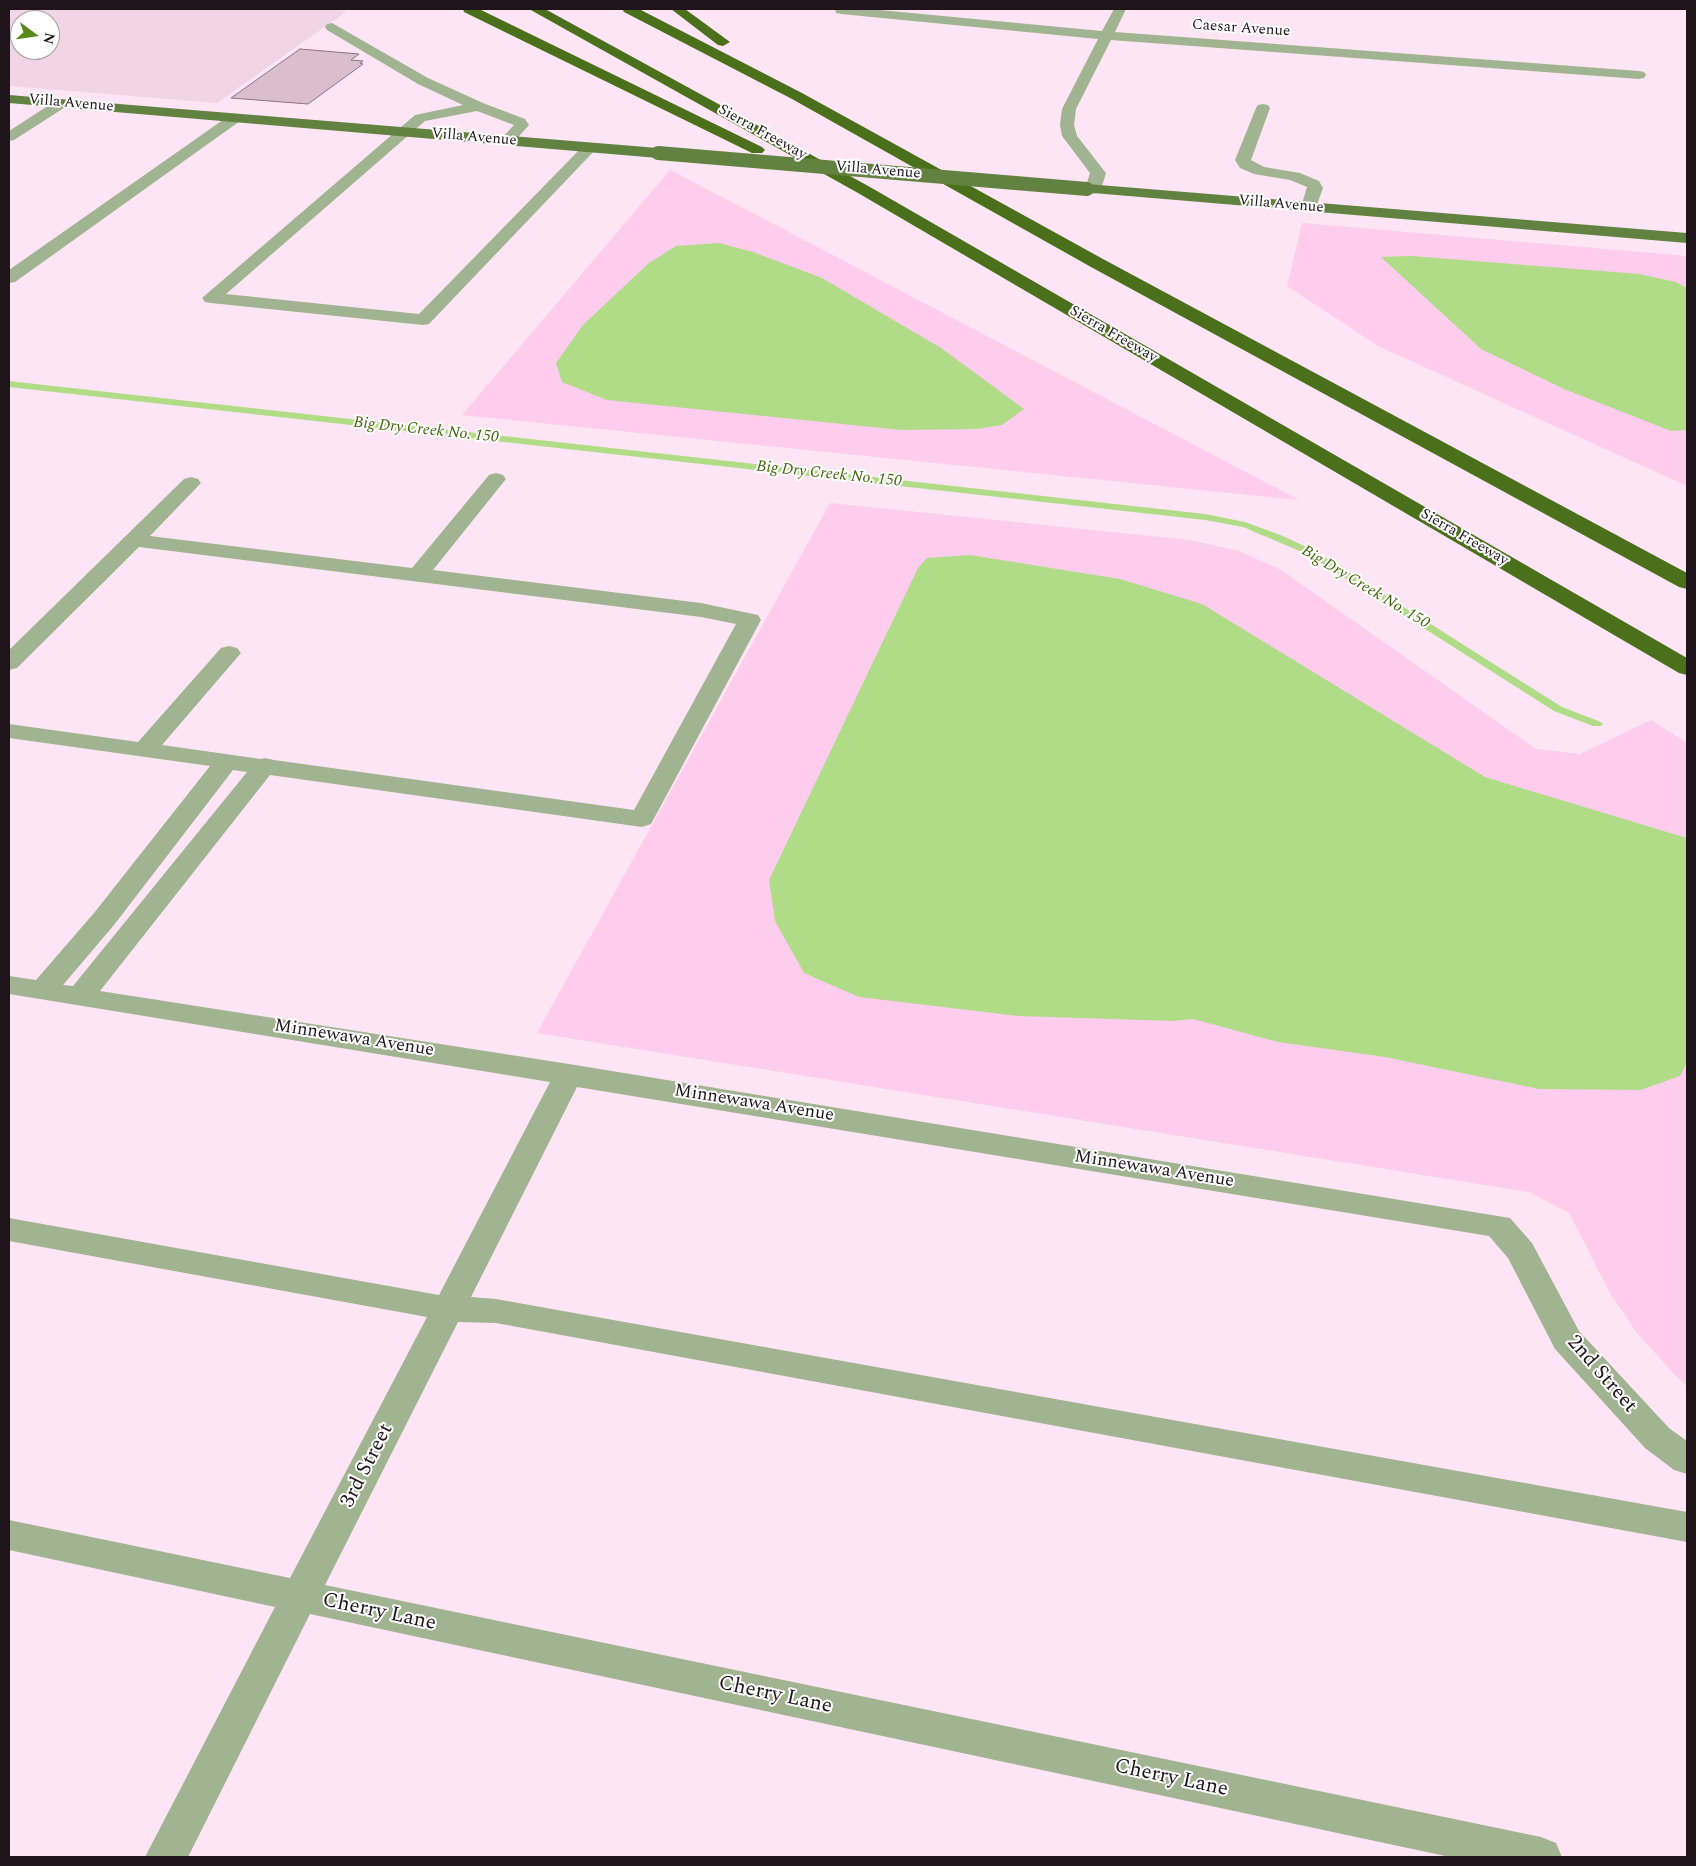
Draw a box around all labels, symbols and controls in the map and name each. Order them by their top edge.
north arrow [10,10,60,60]
street label: Caesar Avenue [1191,17,1291,41]
text: N [37,30,61,47]
street label: Villa Avenue [28,91,114,117]
street label: Sierra Freeway [715,101,809,165]
street label: Villa Avenue [431,125,517,151]
street label: Villa Avenue [835,158,921,184]
street label: Villa Avenue [1238,192,1324,218]
street label: Sierra Freeway [1066,303,1160,367]
water label: Big Dry Creek No. 150 [352,414,500,448]
water label: Big Dry Creek No. 150 [755,458,903,492]
street label: Sierra Freeway [1417,506,1511,570]
water label: Big Dry Creek No. 150 [1297,542,1433,634]
street label: Minnewawa Avenue [273,1016,435,1062]
street label: Minnewawa Avenue [673,1081,835,1127]
street label: Minnewawa Avenue [1073,1147,1235,1193]
street label: 2nd Street [1560,1331,1642,1419]
street label: 3rd Street [336,1420,400,1512]
street label: Cherry Lane [320,1589,438,1637]
street label: Cherry Lane [716,1672,834,1720]
street label: Cherry Lane [1112,1755,1230,1803]

